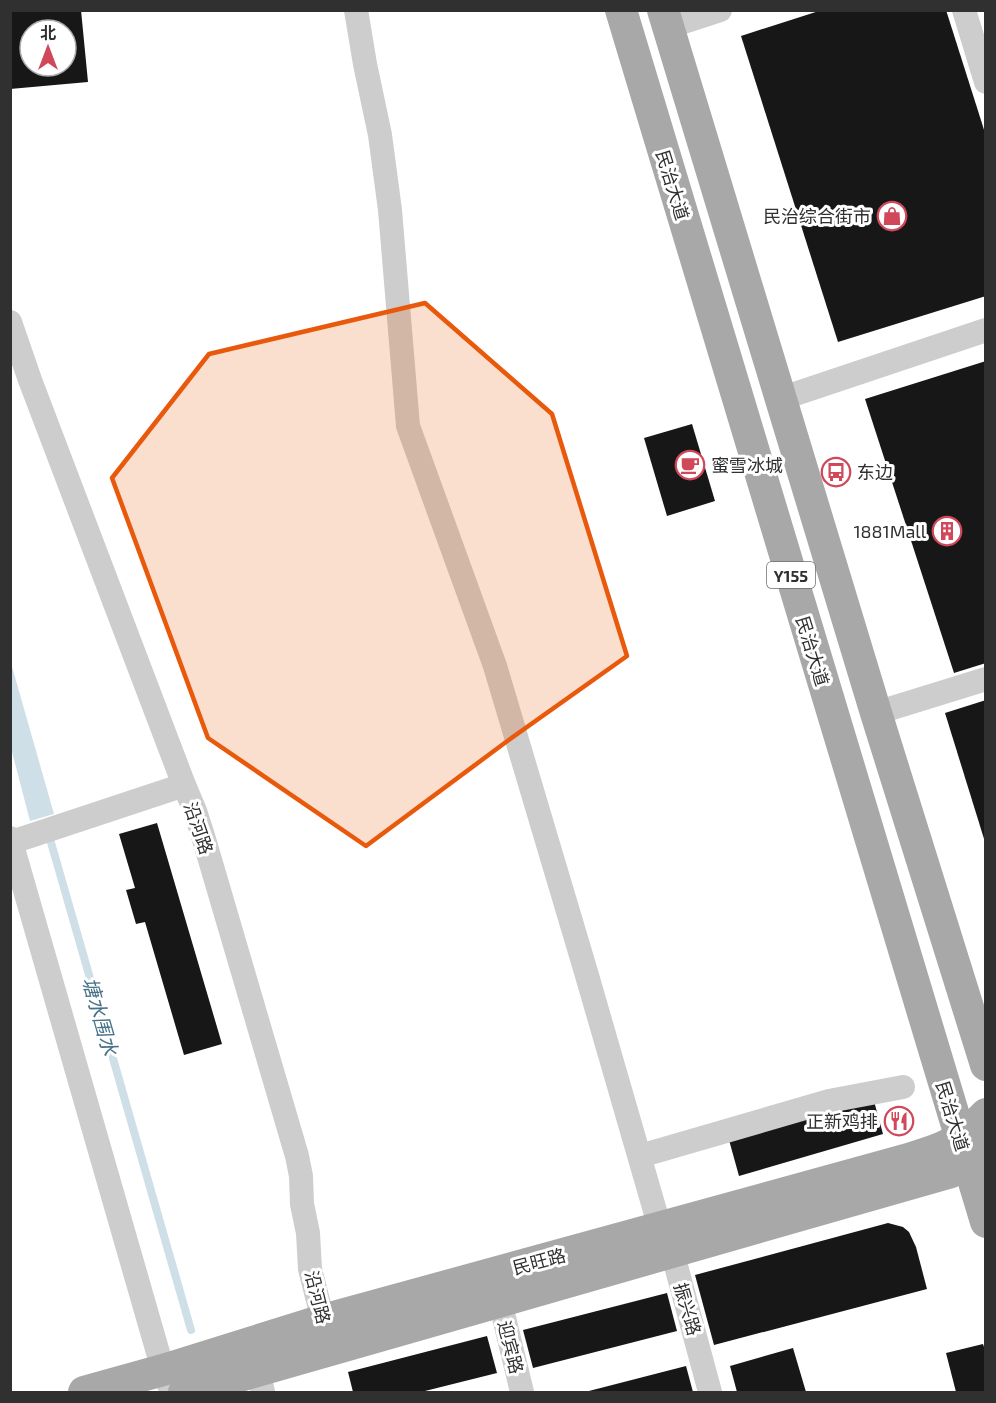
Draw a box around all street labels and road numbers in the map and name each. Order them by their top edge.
street label: 民治大道 [652,147,694,223]
road number: Y155 [767,562,815,588]
street label: 民治大道 [792,613,834,689]
street label: 沿河路 [180,799,218,857]
street label: 民治大道 [932,1078,974,1154]
street label: 民旺路 [510,1243,568,1279]
street label: 沿河路 [301,1268,335,1326]
street label: 振兴路 [670,1280,706,1338]
street label: 迎宾路 [494,1318,528,1376]

